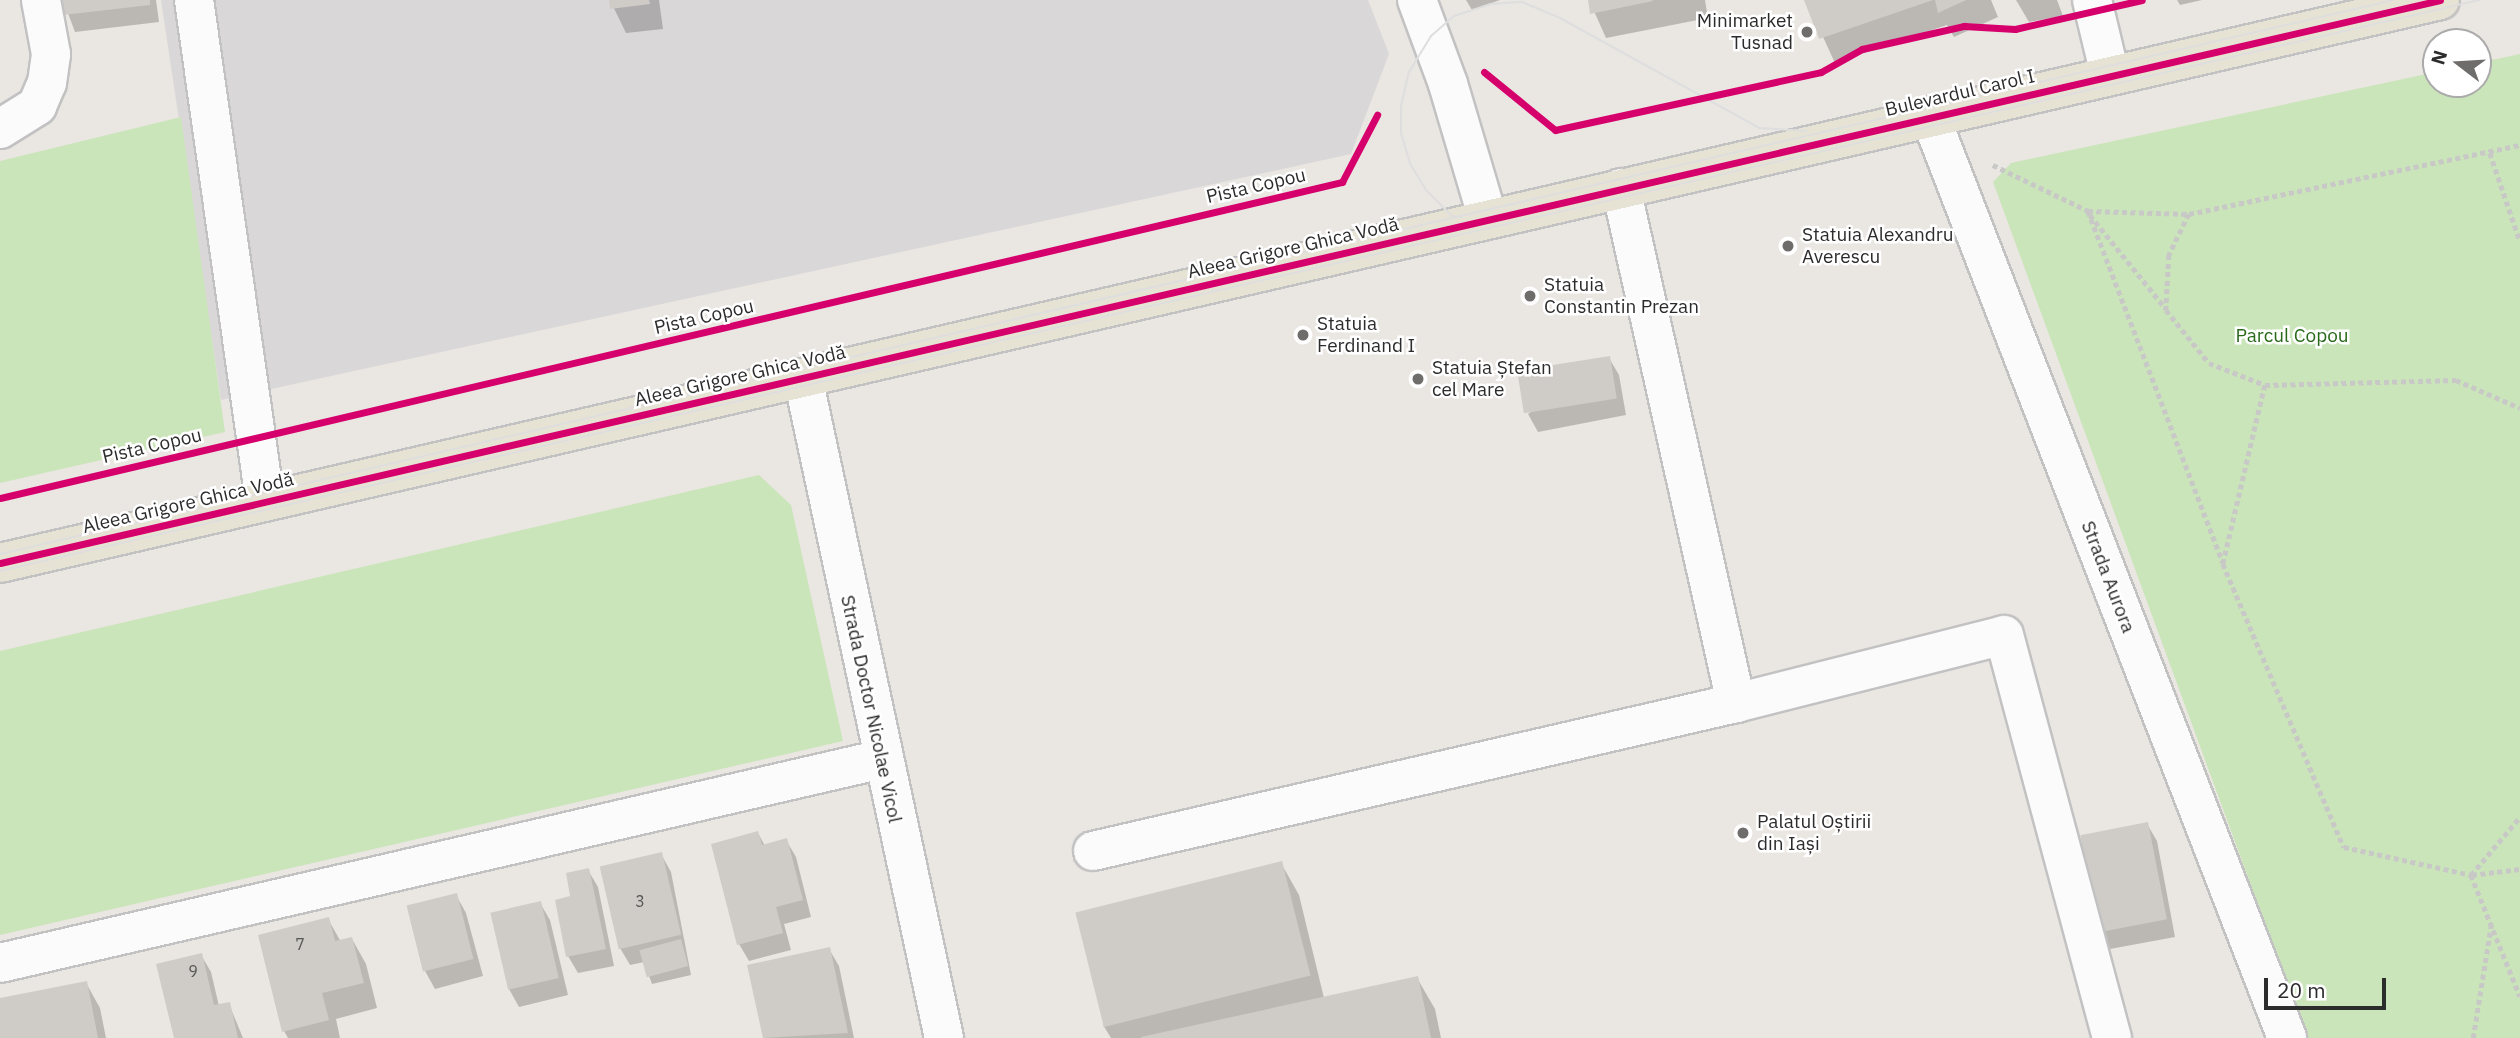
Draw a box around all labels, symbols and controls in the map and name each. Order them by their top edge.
place label: Minimarket Tusnad [1697,10,1793,54]
marker: Minimarket Tusnad [1799,24,1815,40]
north arrow [2422,28,2492,98]
text: N [2425,47,2452,68]
street label: Bulevardul Carol I [1883,65,2037,121]
street label: Pista Copou [1204,163,1308,209]
street label: Aleea Grigore Ghica Vodă [1185,213,1401,283]
place label: Statuia Alexandru Averescu [1802,224,1954,268]
marker: Statuia Alexandru Averescu [1780,238,1796,254]
place label: Statuia Constantin Prezan [1544,274,1699,318]
marker: Statuia Constantin Prezan [1522,288,1538,304]
street label: Pista Copou [652,294,756,340]
place label: Statuia Ferdinand I [1317,313,1415,357]
park label: Parcul Copou [2235,325,2349,347]
marker: Statuia Ferdinand I [1295,327,1311,343]
street label: Aleea Grigore Ghica Vodă [632,341,848,411]
place label: Statuia Ștefan cel Mare [1432,357,1552,401]
marker: Statuia Ștefan cel Mare [1410,371,1426,387]
street label: Pista Copou [100,423,204,469]
street label: Aleea Grigore Ghica Vodă [80,468,296,538]
street label: Strada Aurora [2076,518,2140,636]
street label: Strada Doctor Nicolae Vicol [836,593,906,825]
place label: Palatul Oștirii din Iași [1757,811,1871,855]
marker: Palatul Oștirii din Iași [1735,825,1751,841]
house number: 3 [635,891,645,911]
house number: 7 [295,934,305,954]
house number: 9 [188,961,198,981]
scale bar [2268,964,2390,1008]
text: 20 m [2277,976,2326,1004]

